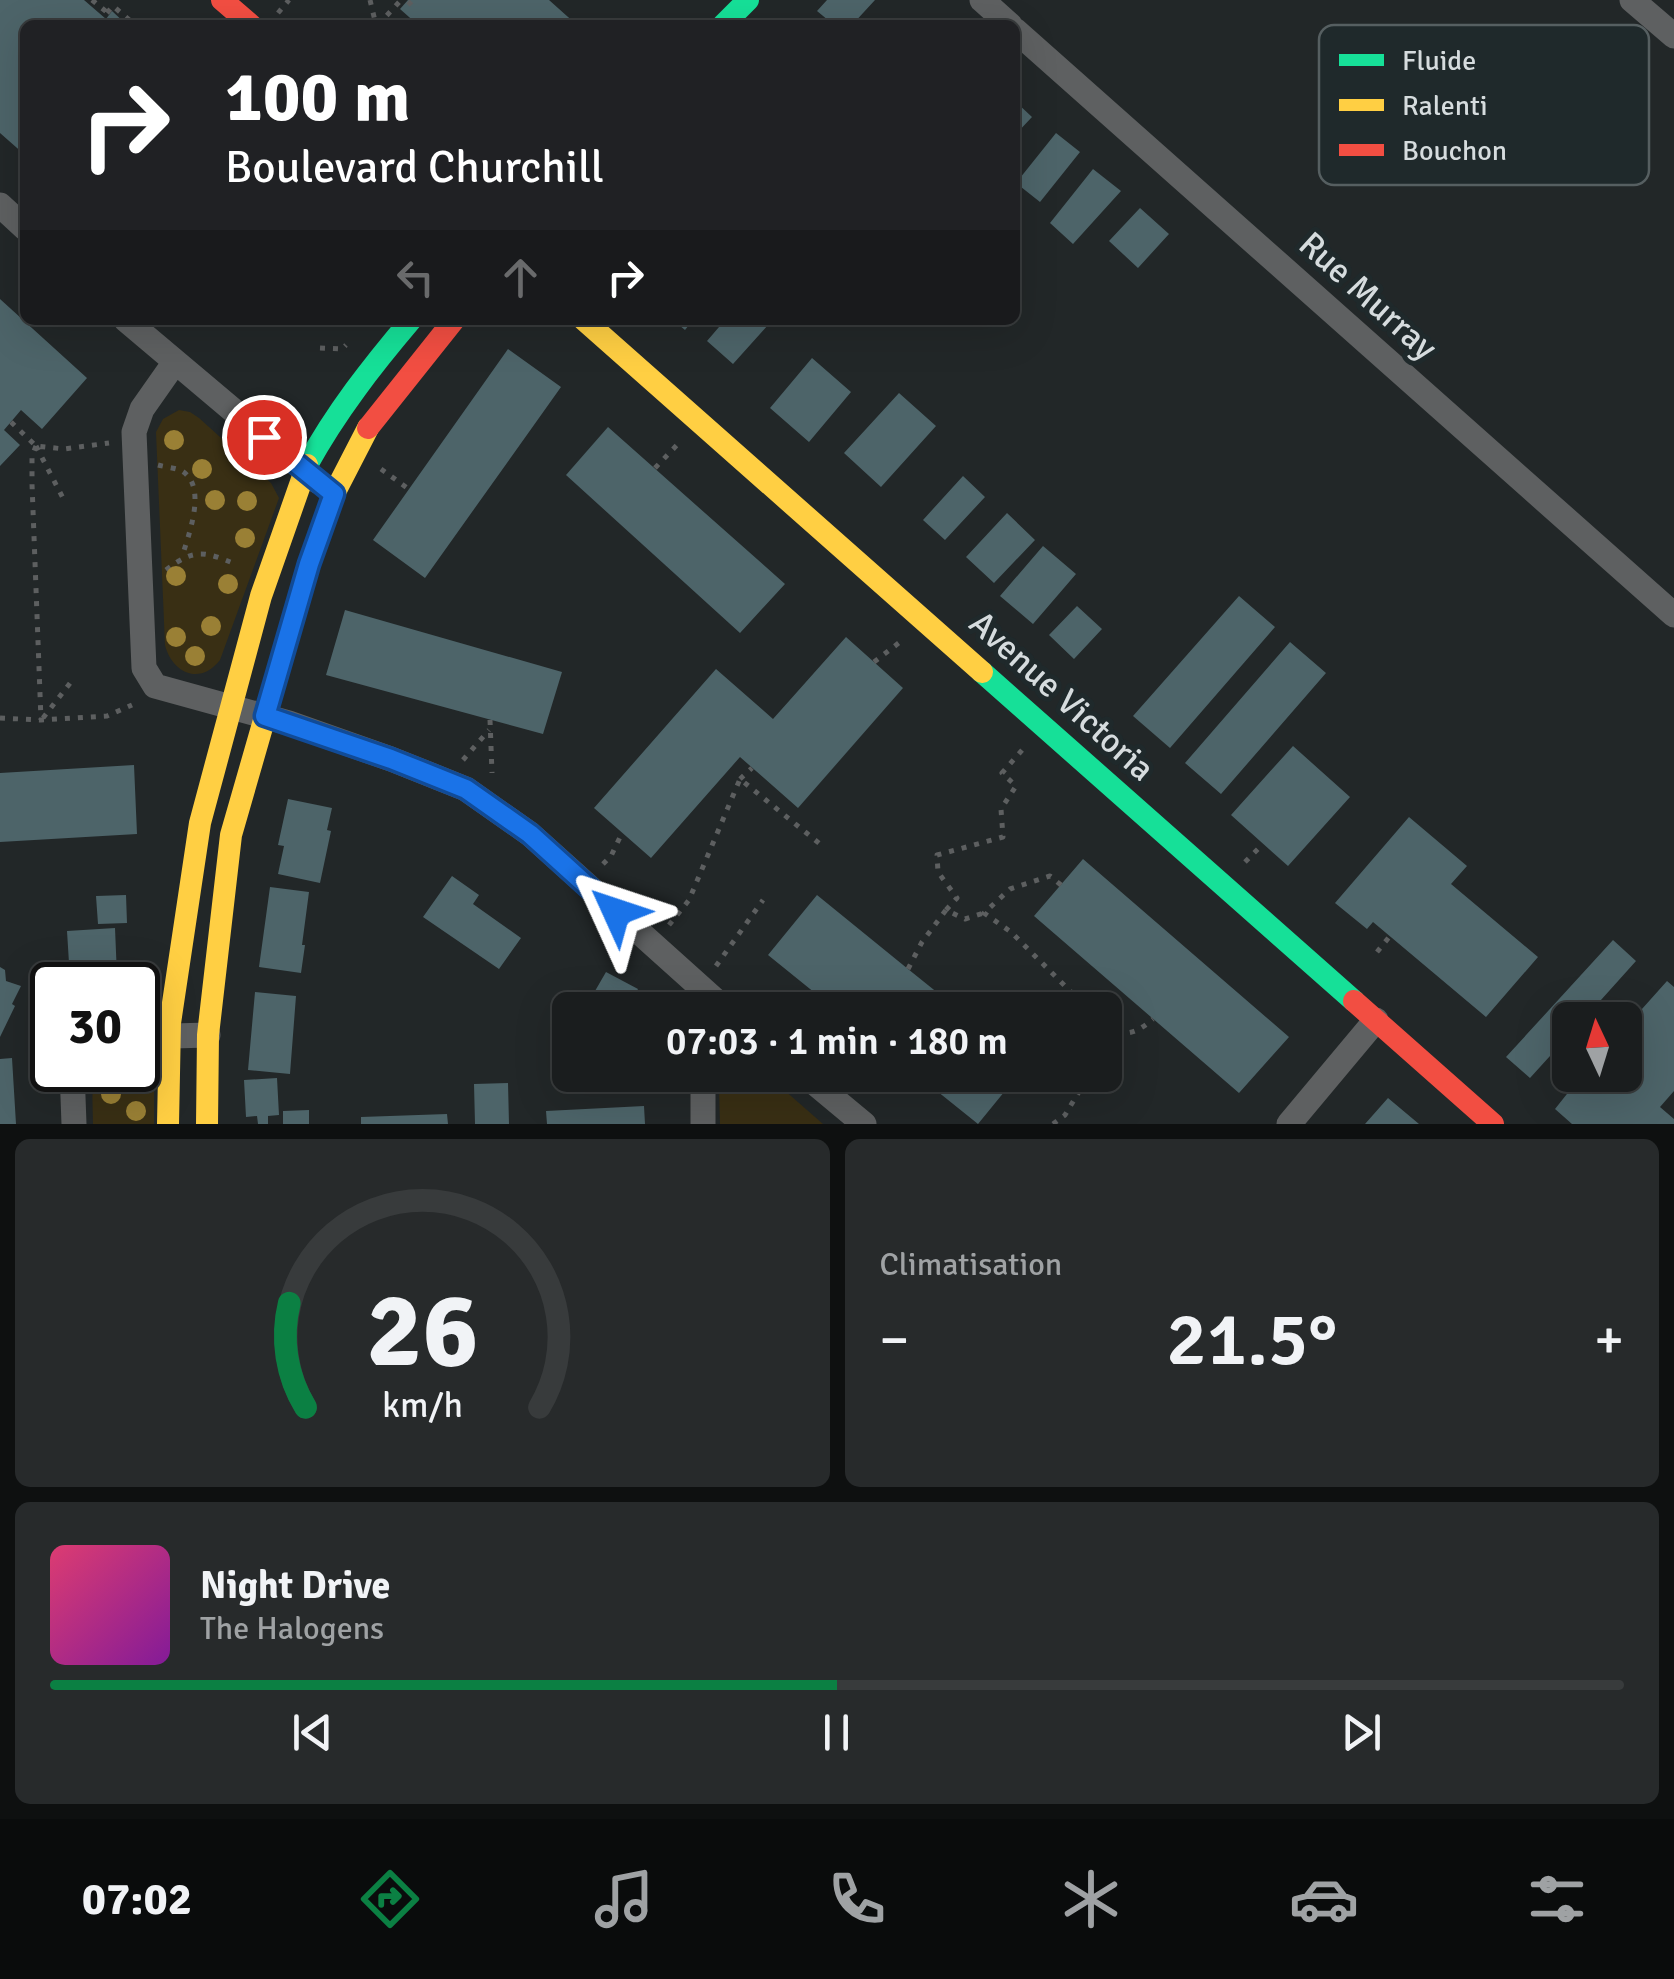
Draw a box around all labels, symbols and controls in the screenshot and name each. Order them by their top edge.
legend [1319,25,1649,185]
text: Fluide [1402,44,1476,78]
text: 100 m [225,54,410,140]
icon: right [60,60,190,190]
text: Ralenti [1402,89,1488,123]
text: Bouchon [1402,134,1507,168]
text: Boulevard Churchill [225,140,604,195]
street label: Rue Murray [1290,223,1446,369]
icon: left [388,250,443,305]
icon: ahead [493,250,548,305]
icon: right [598,250,653,305]
pin [222,395,307,480]
icon: arrive [237,410,292,465]
street label: Avenue Victoria [961,602,1163,790]
position arrow [564,860,668,964]
speed limit sign: 30 [30,962,160,1092]
north arrow [1552,1002,1642,1092]
map controls [1552,1002,1642,1092]
text: 07:03 · 1 min · 180 m [666,1018,1008,1065]
text: Climatisation [880,1245,1062,1284]
text: 26 [366,1267,478,1395]
text: 21.5° [1166,1293,1337,1386]
text: − [880,1306,909,1374]
text: + [1594,1306,1624,1374]
text: km/h [382,1383,463,1427]
text: Night Drive [200,1562,390,1609]
text: The Halogens [200,1609,384,1648]
icon: previous [285,1705,340,1760]
icon: pause [809,1705,864,1760]
icon: next [1334,1705,1389,1760]
icon: directions [355,1864,425,1934]
icon: music [589,1864,659,1934]
icon: phone [822,1864,892,1934]
icon: climate [1056,1864,1126,1934]
icon: car [1289,1864,1359,1934]
icon: filters [1522,1864,1592,1934]
text: 07:02 [82,1872,192,1927]

